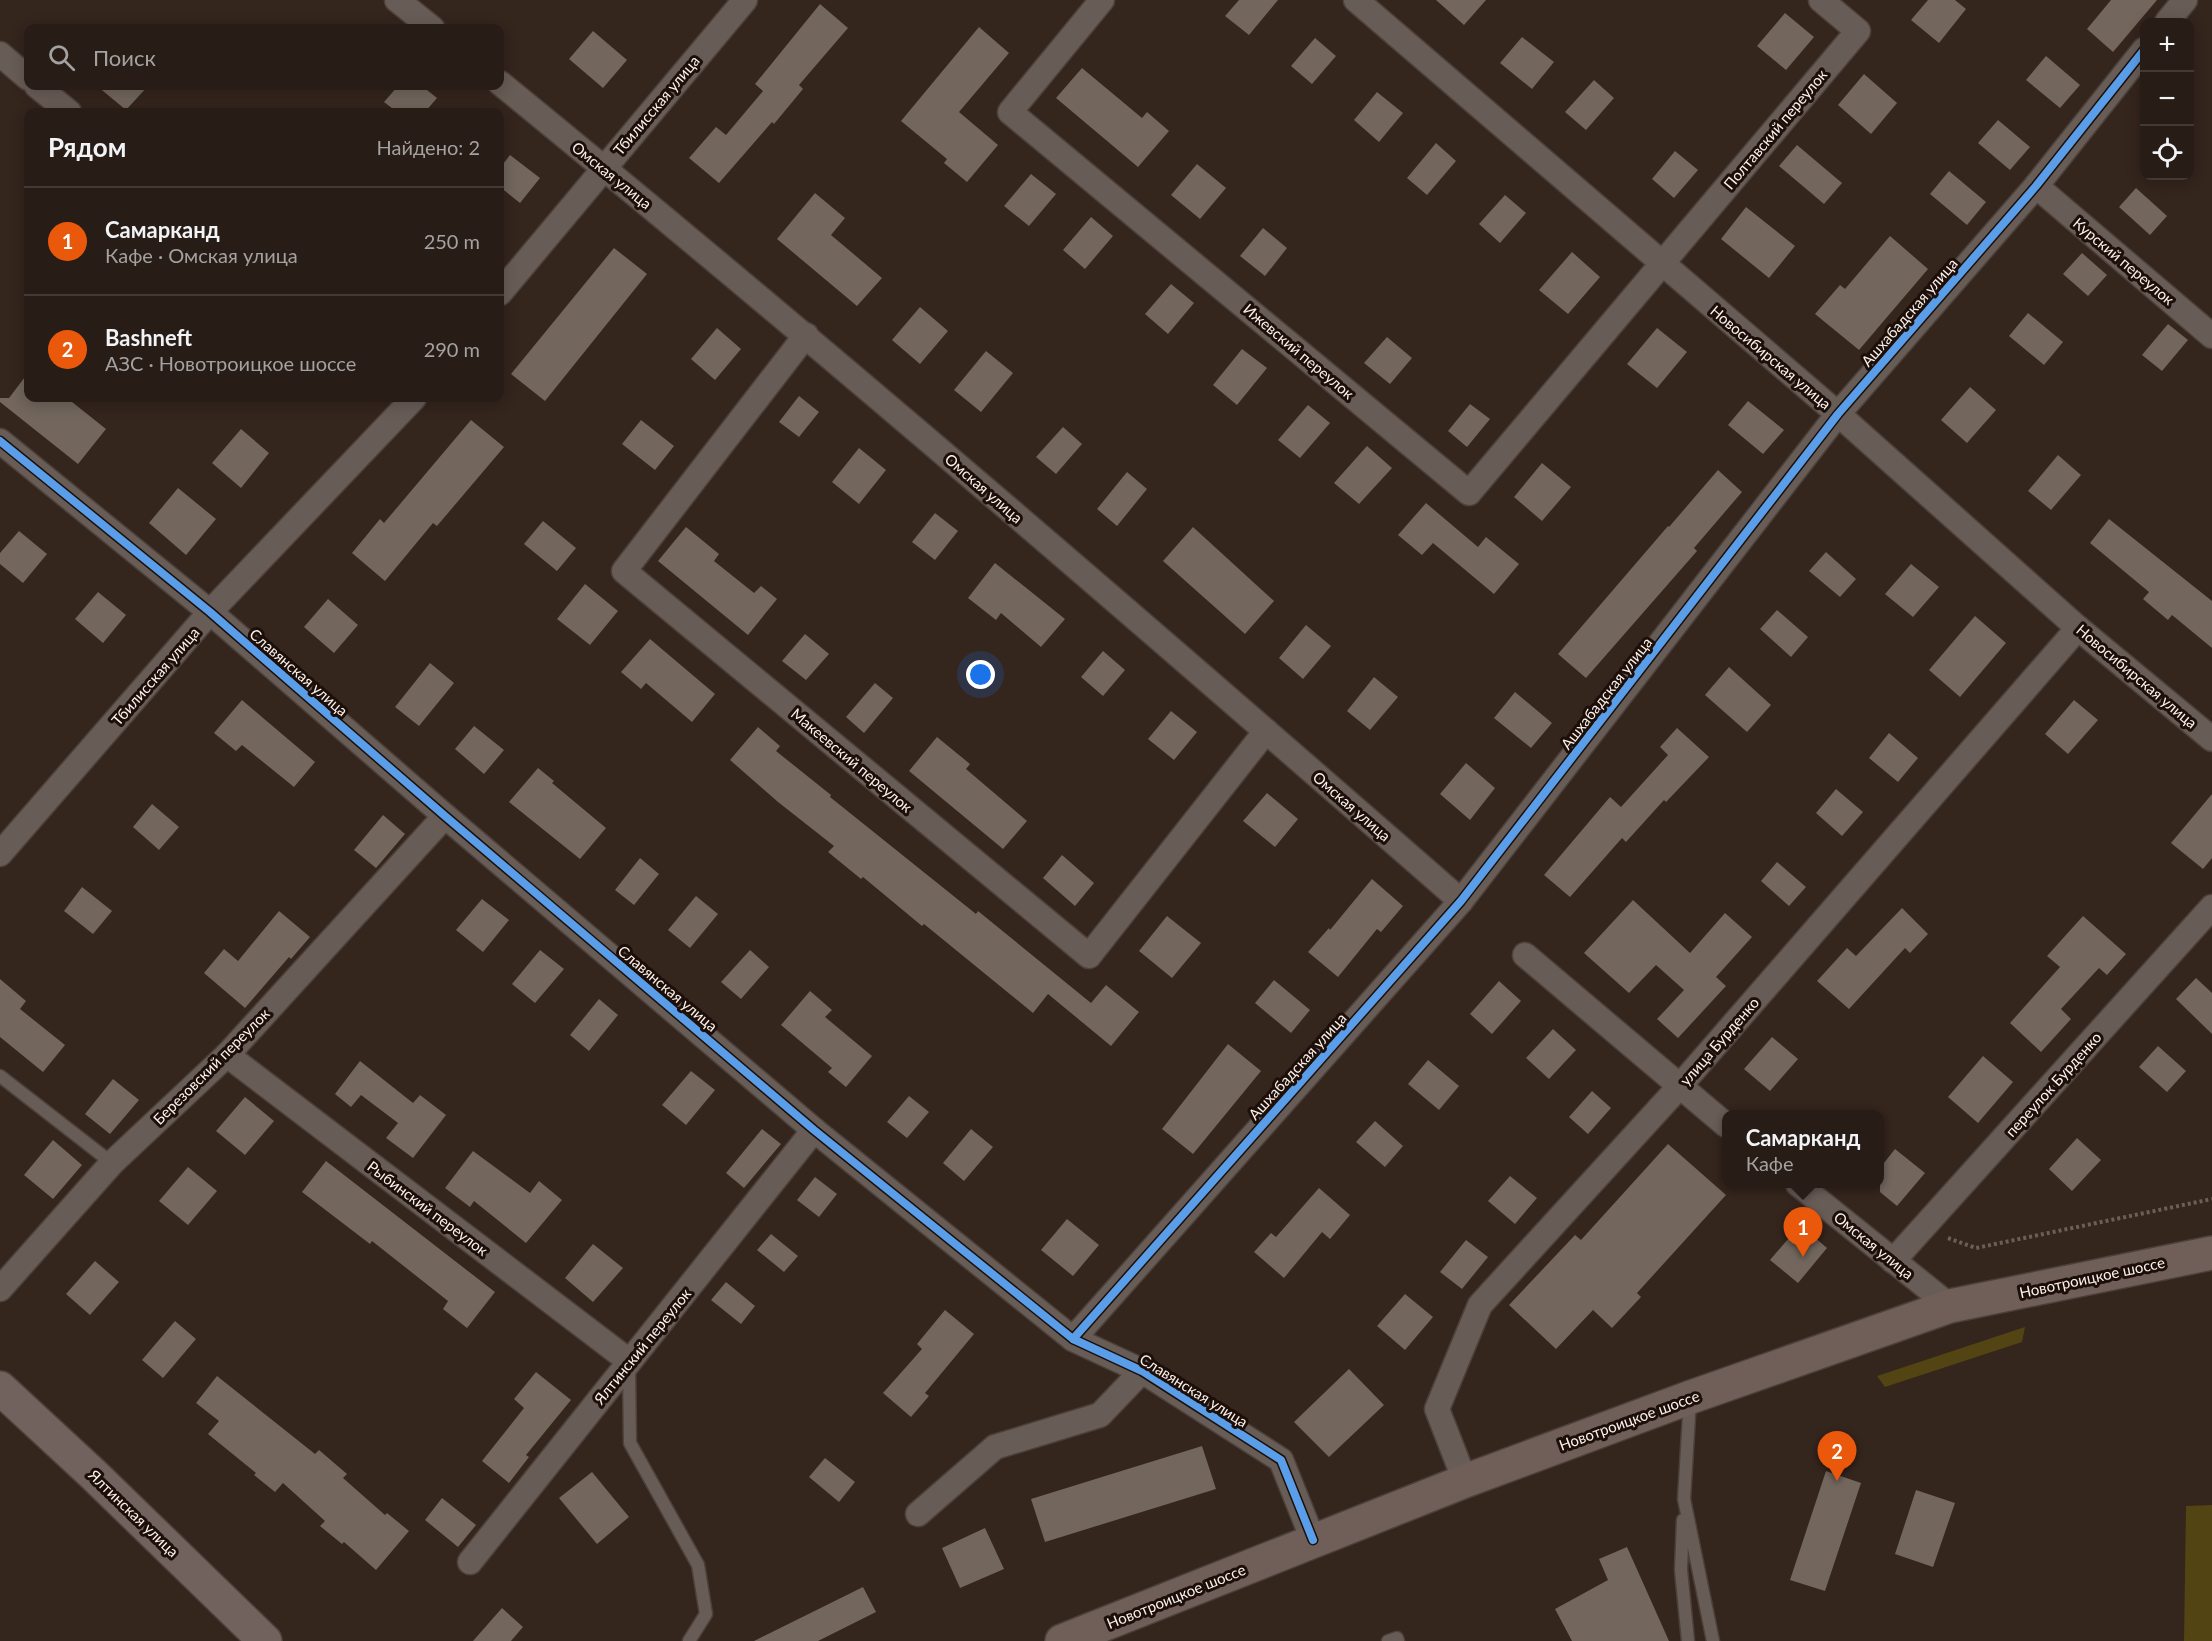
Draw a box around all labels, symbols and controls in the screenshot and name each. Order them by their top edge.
map controls [2140,18,2194,180]
button: + [2140,18,2194,72]
search box [24,24,504,90]
icon: search [45,41,78,74]
text: Поиск [93,44,156,71]
street label: Тбилисская улица [609,52,703,158]
street label: Полтавский переулок [1720,65,1831,193]
button: − [2140,72,2194,126]
button: locate [2140,126,2194,180]
text: Рядом [48,131,126,163]
text: Найдено: 2 [377,135,480,159]
street label: Омская улица [569,137,655,213]
street label: Курский переулок [2070,214,2178,309]
text: Самарканд [105,216,220,243]
text: 1 [62,229,73,253]
text: 250 m [424,229,480,253]
text: Кафе · Омская улица [105,243,298,267]
street label: Ашхабадская улица [1857,254,1961,370]
street label: Ижевский переулок [1240,299,1358,403]
street label: Новосибирская улица [1707,301,1835,413]
text: Bashneft [105,324,192,351]
text: 2 [62,337,73,361]
text: 290 m [424,337,480,361]
text: АЗС · Новотроицкое шоссе [105,351,356,375]
street label: Омская улица [941,449,1027,527]
street label: Новосибирская улица [2073,620,2201,732]
street label: Тбилисская улица [107,623,203,729]
street label: Славянская улица [246,625,352,719]
street label: Ашхабадская улица [1557,633,1655,753]
your location [966,660,995,689]
street label: Макеевский переулок [788,704,916,816]
street label: Омская улица [1309,767,1395,845]
street label: Славянская улица [615,941,721,1035]
street label: улица Бурденко [1676,993,1762,1089]
street label: Березовский переулок [149,1004,273,1128]
street label: Ашхабадская улица [1244,1009,1350,1123]
street label: переулок Бурденко [2001,1028,2105,1140]
popup [1722,1110,1884,1188]
text: Самарканд [1746,1124,1860,1151]
text: Кафе [1746,1151,1794,1175]
street label: Рыбинский переулок [364,1157,492,1259]
street label: Омская улица [1831,1207,1917,1283]
pin: 1 [1784,1208,1822,1257]
street label: Новотроицкое шоссе [2018,1253,2166,1301]
street label: Ялтинский переулок [589,1284,694,1408]
street label: Славянская улица [1137,1349,1251,1431]
street label: Новотроицкое шоссе [1556,1386,1702,1454]
pin: 2 [1818,1432,1856,1481]
street label: Ялтинская улица [85,1465,183,1560]
street label: Новотроицкое шоссе [1104,1560,1248,1632]

